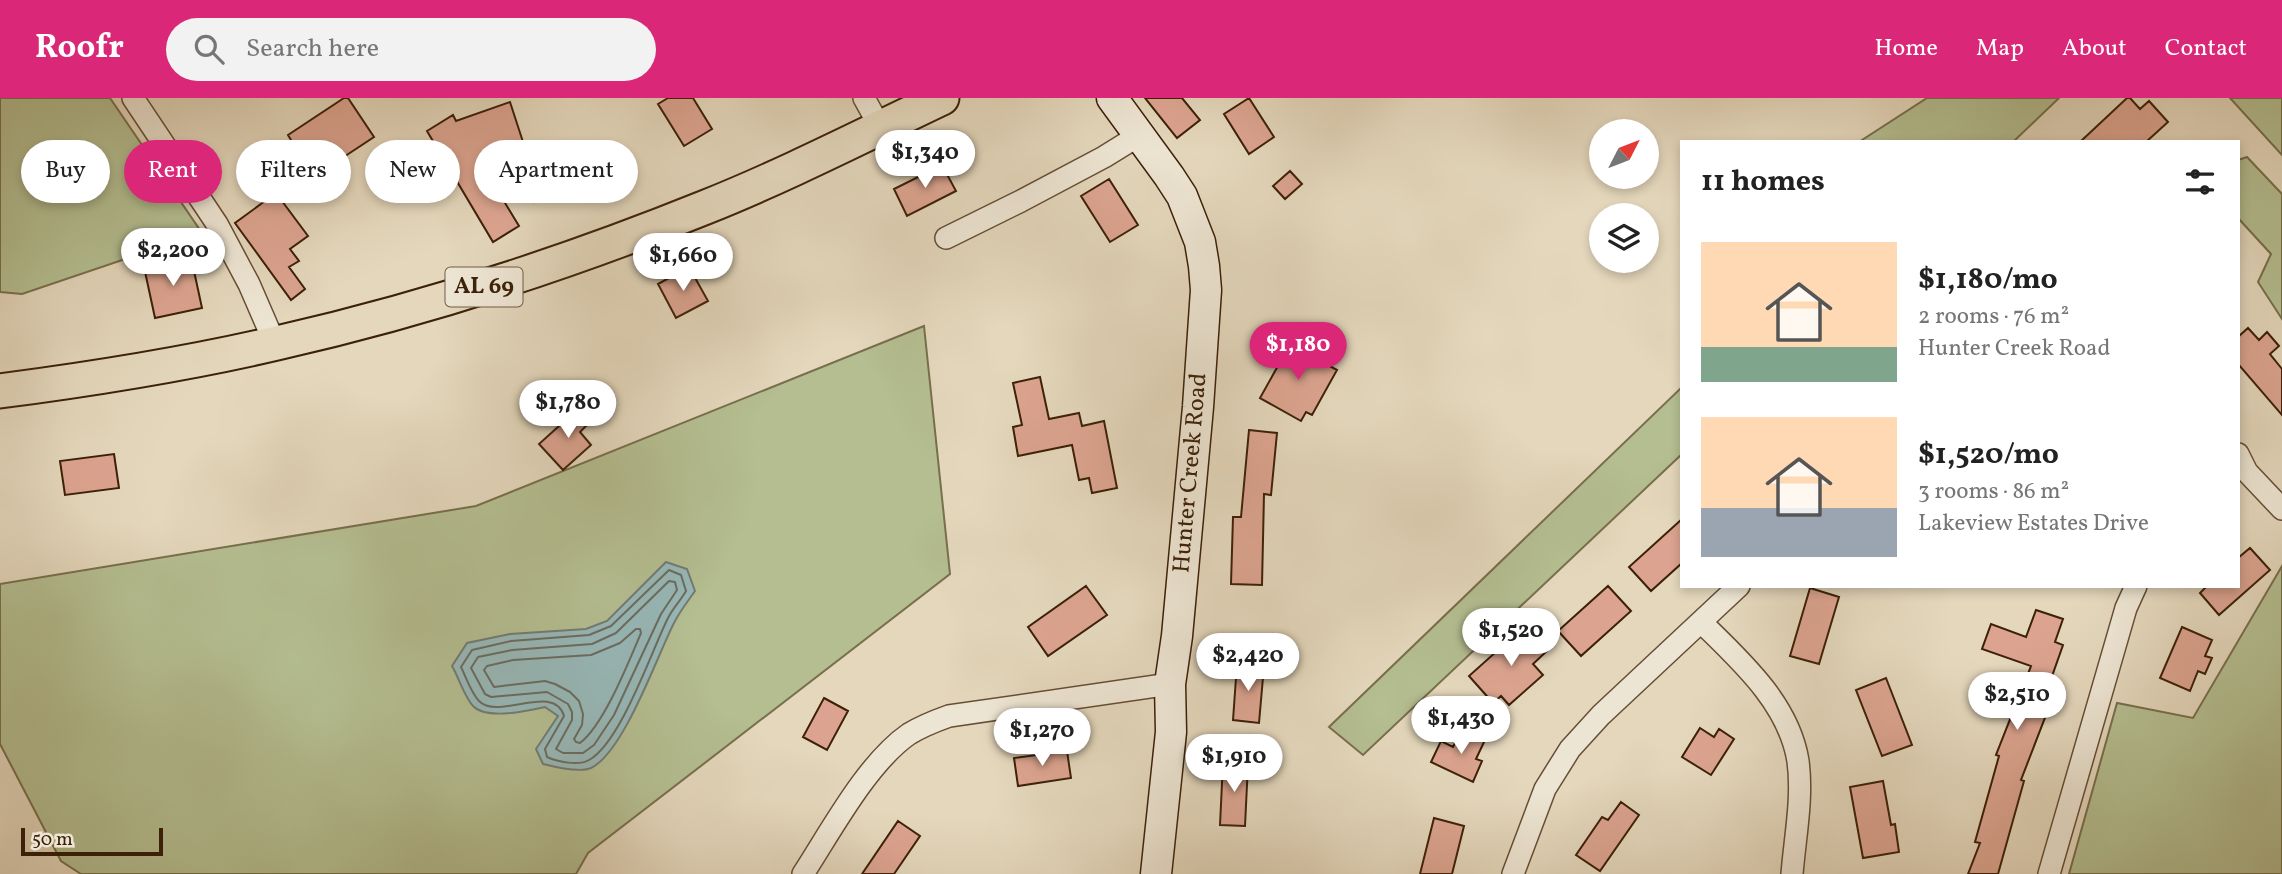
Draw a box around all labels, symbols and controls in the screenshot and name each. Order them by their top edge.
search box [166,18,656,81]
text: Roofr [35,26,124,72]
icon: search [190,30,228,68]
text: Search here [246,31,379,67]
text: Home [1874,32,1938,66]
text: Map [1976,32,2024,66]
text: About [2062,32,2127,66]
text: Contact [2165,32,2247,66]
north arrow [1589,119,1659,189]
map controls [1589,119,1659,273]
pin: $1,340 [868,130,982,190]
text: $1,340 [891,137,959,169]
chip: Buy [21,140,110,203]
chip: Rent [124,140,222,203]
chip: Filters [236,140,351,203]
chip: New [365,140,460,203]
chip: Apartment [474,140,638,203]
text: 11 homes [1701,161,1825,203]
icon: filters [2181,163,2219,201]
button: layers [1589,203,1659,273]
pin: $2,200 [116,228,230,288]
pin: $1,660 [626,234,740,293]
text: $2,200 [137,235,209,267]
text: $1,660 [649,240,717,272]
text: $1,180/mo [1918,259,2058,301]
road number: AL 69 [446,268,522,306]
icon: home [1757,270,1841,354]
text: 2 rooms · 76 m² [1918,301,2069,333]
pin: $1,180 [1241,322,1355,382]
text: $1,180 [1266,329,1330,361]
text: Hunter Creek Road [1918,333,2111,365]
street label: Hunter Creek Road [1165,371,1217,575]
pin: $1,780 [511,380,625,440]
text: $1,780 [535,387,601,419]
text: $1,520/mo [1918,434,2059,476]
icon: home [1757,445,1841,529]
text: 3 rooms · 86 m² [1918,476,2069,508]
text: Lakeview Estates Drive [1918,508,2149,540]
pin: $1,520 [1454,608,1568,668]
text: $1,520 [1478,615,1544,647]
pin: $2,420 [1191,634,1305,693]
text: $2,420 [1212,640,1284,672]
pin: $2,510 [1960,672,2074,732]
text: $2,510 [1984,679,2050,711]
pin: $1,430 [1404,696,1518,756]
text: $1,430 [1427,703,1495,735]
pin: $1,270 [985,708,1099,768]
text: $1,270 [1010,715,1074,747]
pin: $1,910 [1177,734,1291,794]
text: $1,910 [1202,741,1266,773]
scale bar [21,825,163,857]
text: 50 m [32,827,73,853]

